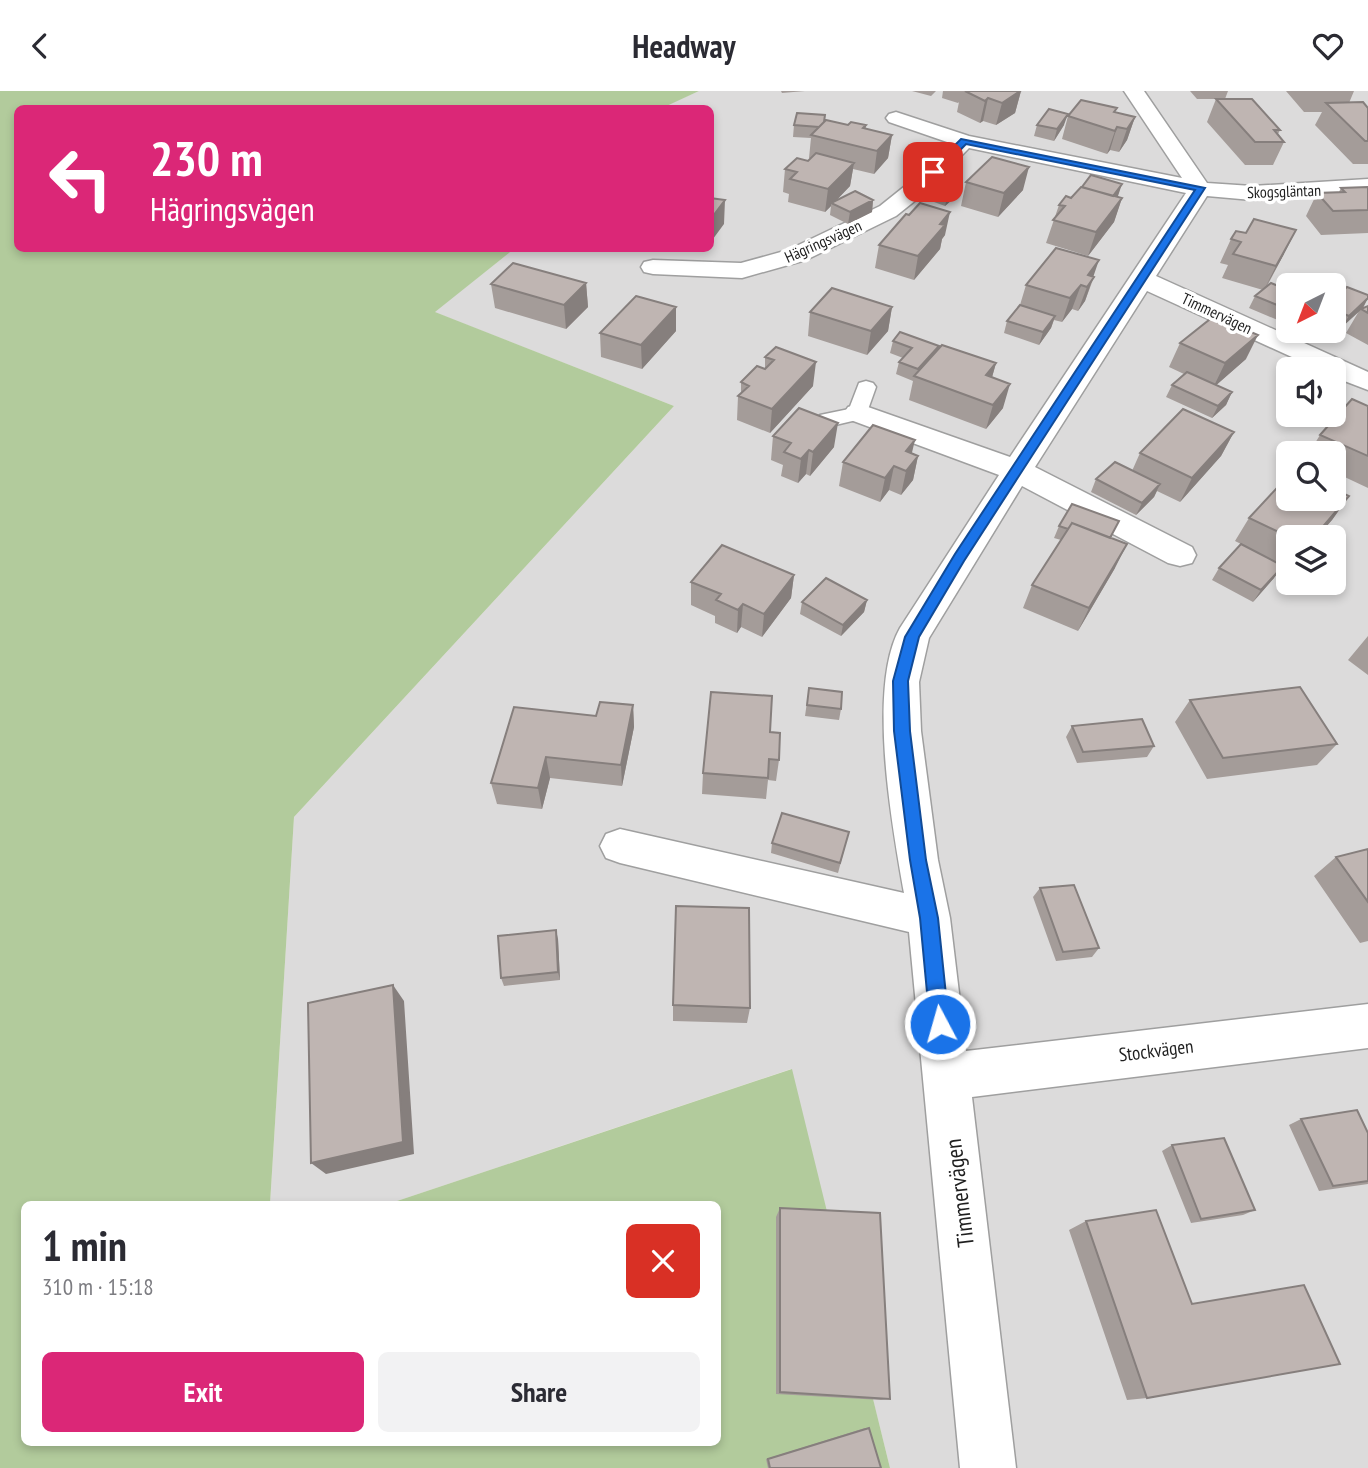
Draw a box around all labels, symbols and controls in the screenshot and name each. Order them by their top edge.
text: Headway [632,25,736,67]
icon: back [21,27,59,65]
icon: heart [1309,27,1347,65]
text: 230 m [150,126,263,190]
icon: left [35,133,126,224]
pin [903,142,963,202]
icon: arrive [914,153,952,191]
street label: Skogsgläntan [1247,180,1321,202]
text: Hägringsvägen [150,188,314,230]
street label: Hägringsvägen [781,215,865,267]
north arrow [1276,273,1346,343]
map controls [1276,273,1346,595]
street label: Timmervägen [1179,288,1255,338]
button: sound [1276,357,1346,427]
button: search [1276,441,1346,511]
button: layers [1276,525,1346,595]
position arrow [903,987,977,1061]
street label: Stockvägen [1117,1034,1195,1066]
street label: Timmervägen [938,1137,980,1249]
text: 1 min [42,1218,127,1273]
button: close [626,1224,700,1298]
text: 310 m · 15:18 [42,1272,154,1301]
button: Exit [42,1352,364,1432]
button: Share [378,1352,700,1432]

